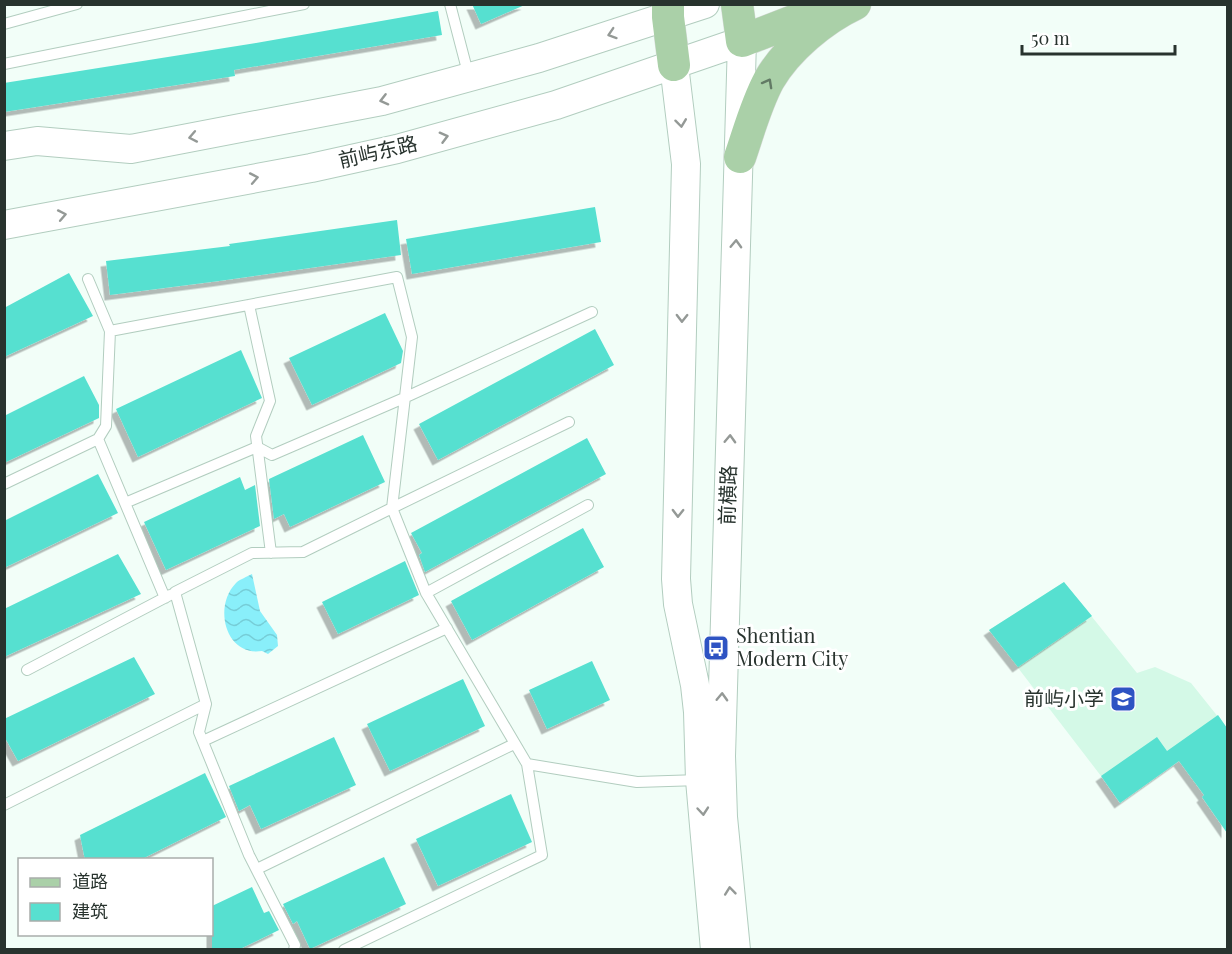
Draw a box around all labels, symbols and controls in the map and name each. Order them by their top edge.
scale bar [1022,18,1175,56]
text: 50 m [1031,26,1070,50]
one-way arrow [607,27,618,40]
one-way arrow [761,79,772,89]
one-way arrow [380,93,390,106]
one-way arrow [675,119,687,128]
street label: 前屿东路 [336,128,420,173]
one-way arrow [188,130,198,143]
one-way arrow [438,132,449,144]
one-way arrow [249,173,258,185]
one-way arrow [57,209,67,222]
one-way arrow [730,239,743,248]
one-way arrow [676,314,689,323]
one-way arrow [724,434,736,443]
street label: 前横路 [712,464,741,525]
one-way arrow [671,508,684,517]
place label: Shentian Modern City [736,621,848,671]
bus stop icon: Shentian Modern City [701,633,731,663]
place label: 前屿小学 [1024,684,1104,711]
school or university icon: 前屿小学 [1108,684,1138,714]
one-way arrow [716,692,729,701]
one-way arrow [696,806,709,815]
legend [18,858,213,936]
text: 道路 [72,869,108,893]
one-way arrow [725,887,737,896]
text: 建筑 [72,899,108,923]

